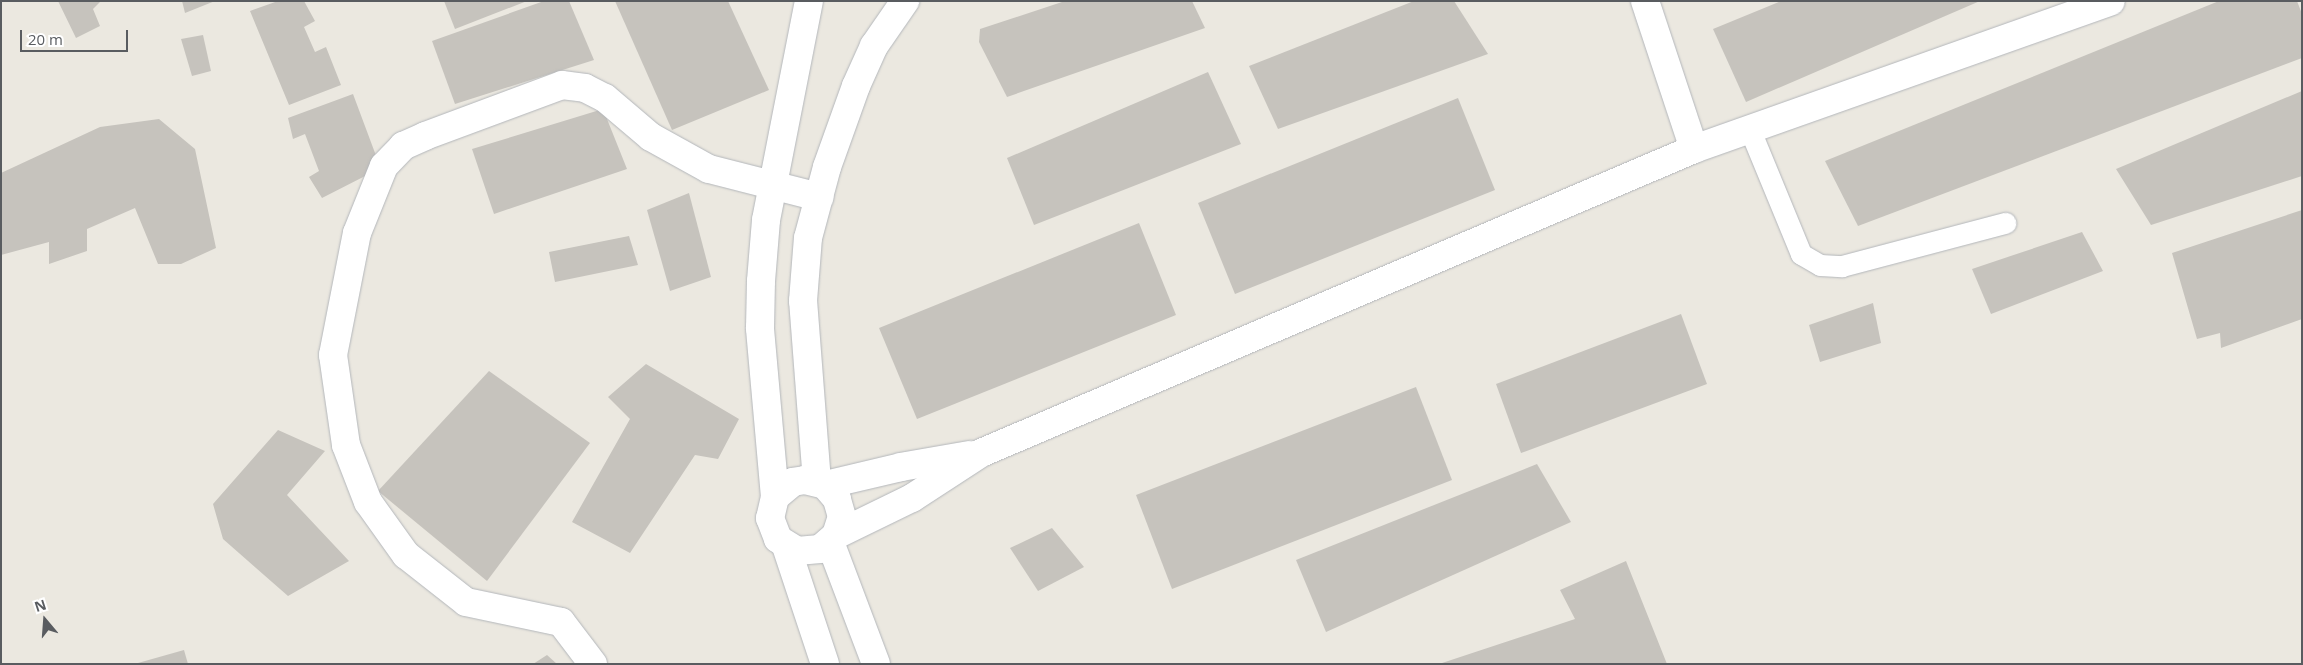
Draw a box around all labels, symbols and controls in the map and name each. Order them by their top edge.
scale bar [22,20,130,52]
text: 20 m [28,29,63,49]
text: N [32,594,49,616]
north arrow [20,595,70,645]

